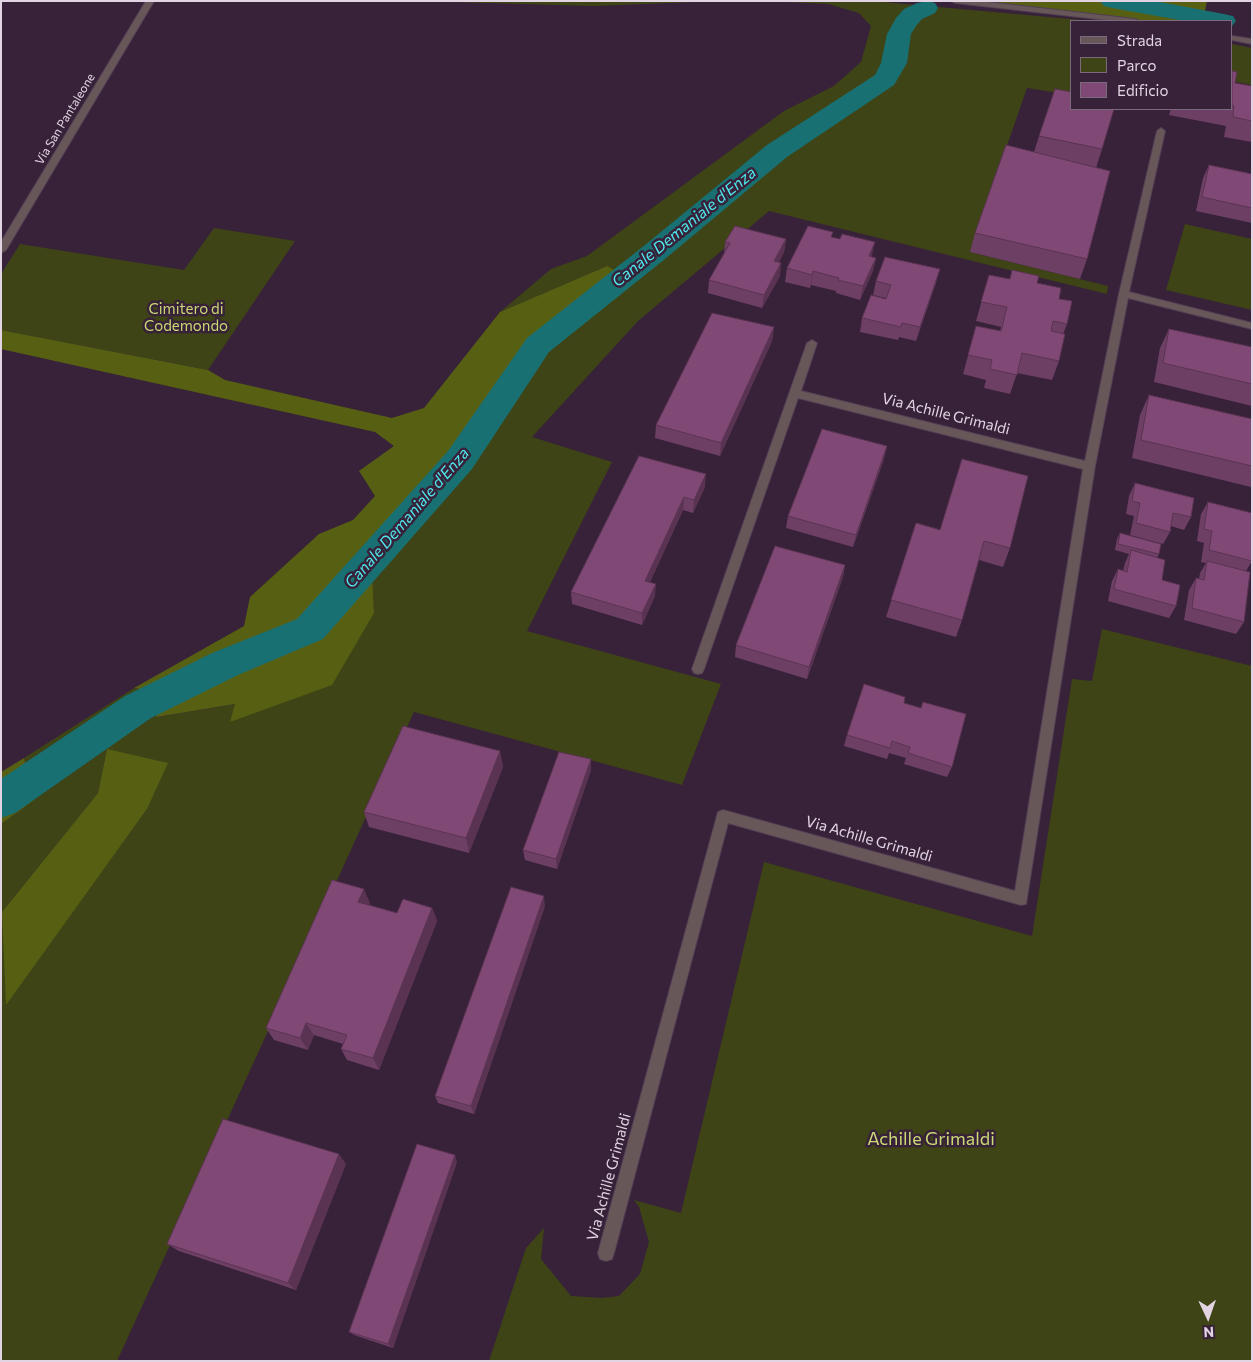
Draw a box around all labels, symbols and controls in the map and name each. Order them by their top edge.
legend [1070,20,1233,110]
text: Strada [1117,31,1162,49]
text: Parco [1117,56,1156,74]
street label: Via San Pantaleone [32,71,98,167]
text: Edificio [1117,81,1168,99]
water label: Canale Demaniale d'Enza [608,163,760,291]
park label: Cimitero di Codemondo [144,300,228,335]
street label: Via Achille Grimaldi [880,389,1012,439]
water label: Canale Demaniale d'Enza [341,444,473,592]
street label: Via Achille Grimaldi [803,812,935,866]
street label: Via Achille Grimaldi [583,1111,635,1243]
park label: Achille Grimaldi [867,1128,995,1150]
north arrow [1183,1292,1233,1342]
text: N [1203,1324,1214,1341]

